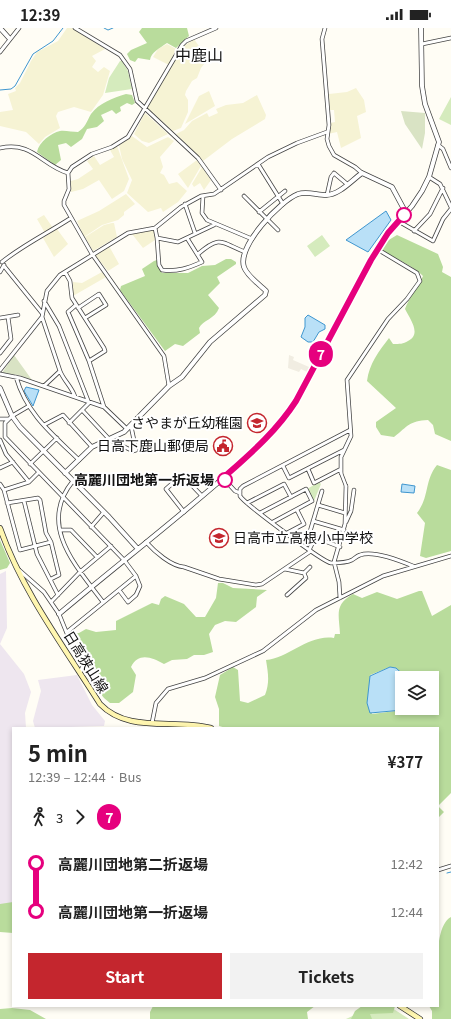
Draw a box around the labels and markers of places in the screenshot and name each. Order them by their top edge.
unlabelled marker [396,207,412,223]
place label: さやまが丘幼稚園 [131,412,243,432]
school or university icon: さやまが丘幼稚園 [246,412,268,434]
place label: 日高下鹿山郵便局 [97,435,209,455]
public building icon: 日高下鹿山郵便局 [212,435,234,457]
place label: 高麗川団地第一折返場 [74,469,214,489]
marker: 高麗川団地第一折返場 [217,472,233,488]
school or university icon: 日高市立高根小中学校 [208,527,230,549]
place label: 日高市立高根小中学校 [233,527,373,547]

